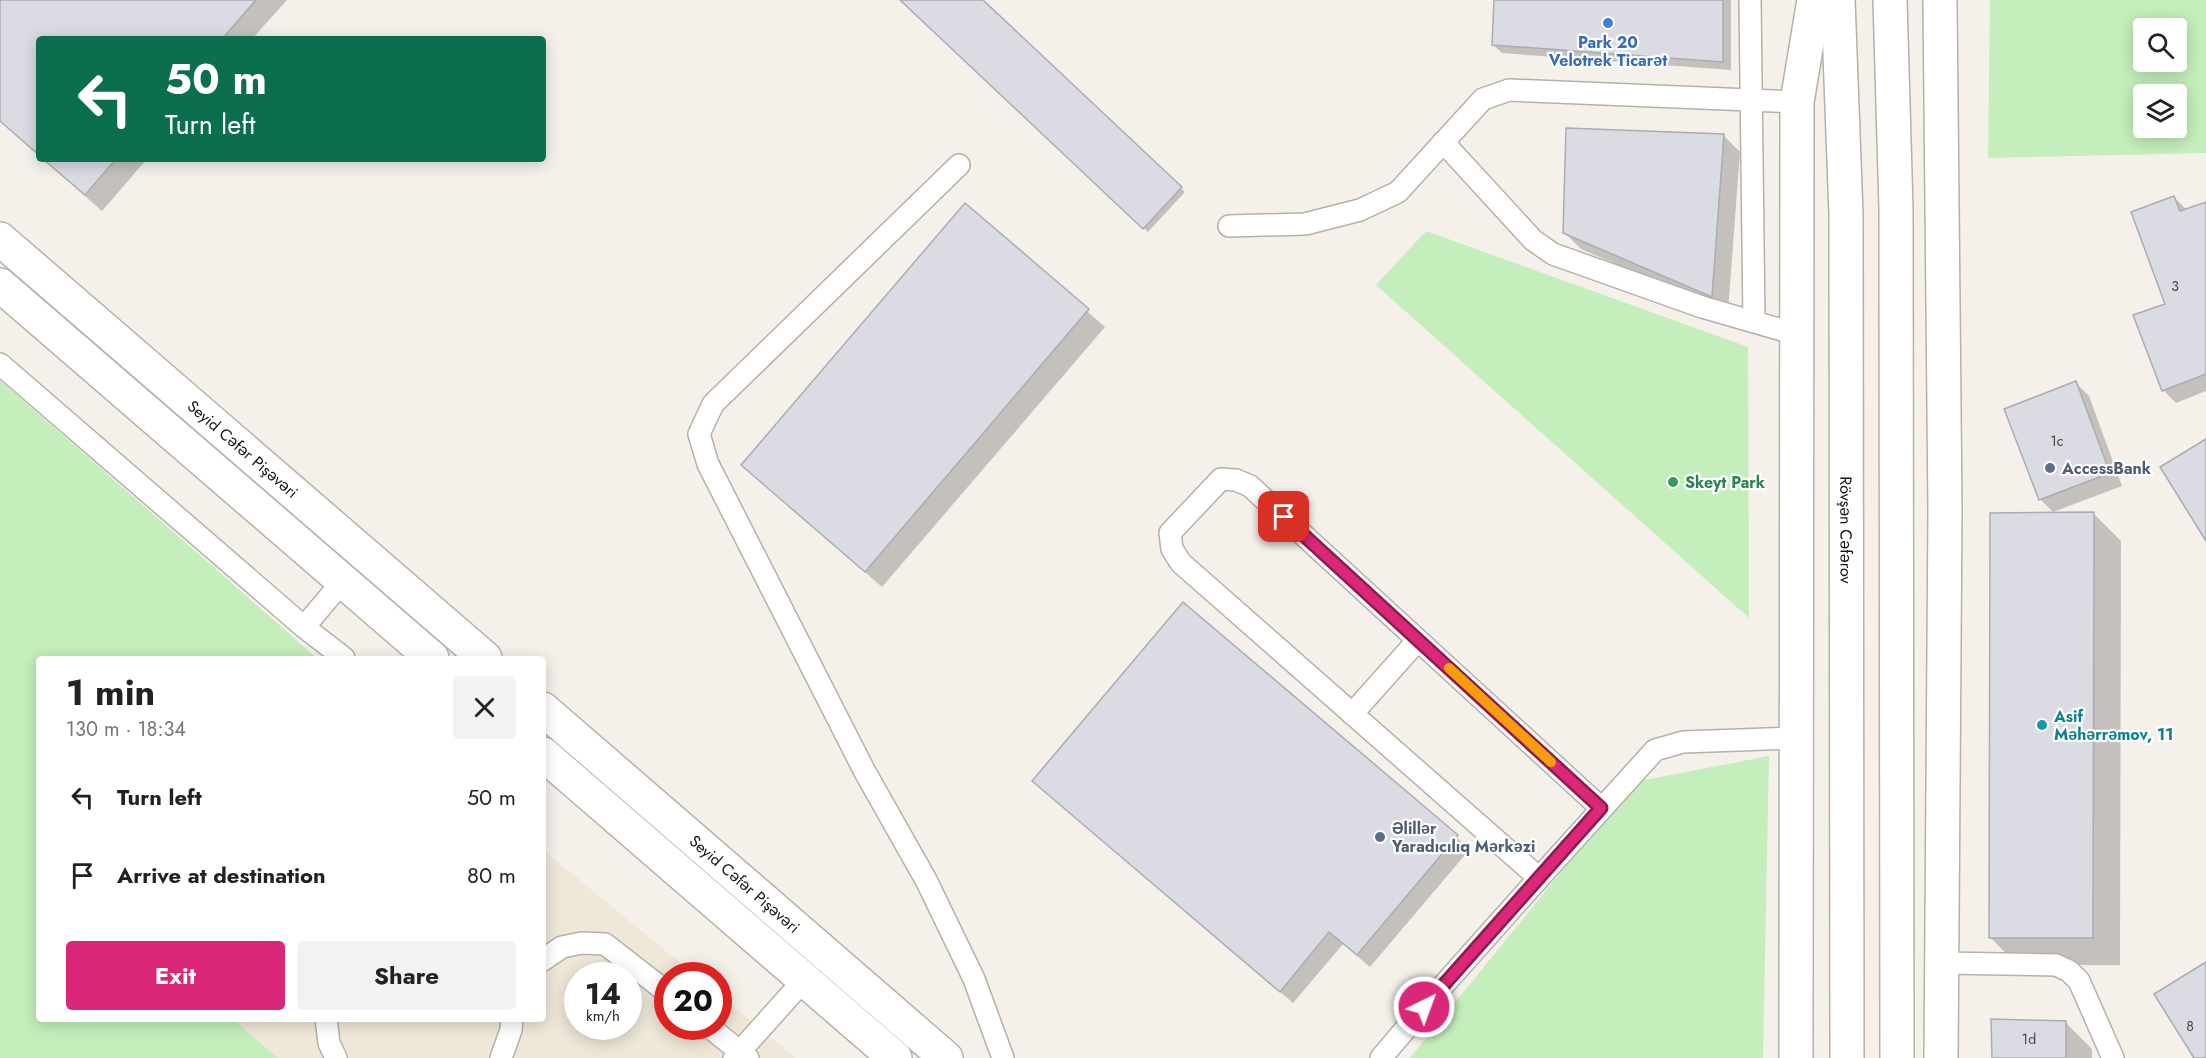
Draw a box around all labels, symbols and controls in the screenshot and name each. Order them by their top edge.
marker: Park 20 Velotrek Ticarət [1601,16,1615,30]
map controls [2133,18,2187,138]
button: search [2133,18,2187,72]
place label: Park 20 Velotrek Ticarət [1548,31,1668,72]
text: 50 m [165,49,267,110]
icon: left [66,60,144,138]
button: layers [2133,84,2187,138]
text: Turn left [165,105,255,144]
house number: 3 [2171,276,2179,296]
street label: Seyid Cəfər Pişəvəri [183,395,303,503]
house number: 1c [2051,431,2064,451]
place label: AccessBank [2061,457,2152,480]
marker: AccessBank [2043,461,2057,475]
place label: Skeyt Park [1685,471,1766,494]
marker: Skeyt Park [1666,475,1680,489]
street label: Rövşən Cəfərov [1835,476,1858,584]
pin [1258,491,1309,542]
icon: arrive [1267,500,1300,533]
text: 1 min [66,666,155,718]
button: close [453,676,516,739]
place label: Asif Məhərrəmov, 11 [2053,705,2173,746]
text: 130 m · 18:34 [66,715,186,744]
marker: Asif Məhərrəmov, 11 [2035,718,2049,732]
icon: left [66,781,99,814]
text: Turn left [117,781,202,813]
text: 50 m [467,781,516,813]
place label: Əlillər Yaradıcılıq Mərkəzi [1391,817,1535,858]
street label: Seyid Cəfər Pişəvəri [685,829,805,938]
marker: Əlillər Yaradıcılıq Mərkəzi [1373,830,1387,844]
icon: arrive [66,859,99,892]
text: Arrive at destination [117,859,326,891]
text: 80 m [467,859,516,891]
button: Exit [66,941,285,1010]
button: Share [297,941,516,1010]
speed limit sign: 20 [654,962,732,1040]
text: 14 [585,972,621,1015]
position arrow [1392,975,1456,1039]
text: km/h [586,1005,620,1027]
house number: 8 [2186,1016,2194,1036]
house number: 1d [2022,1029,2036,1049]

